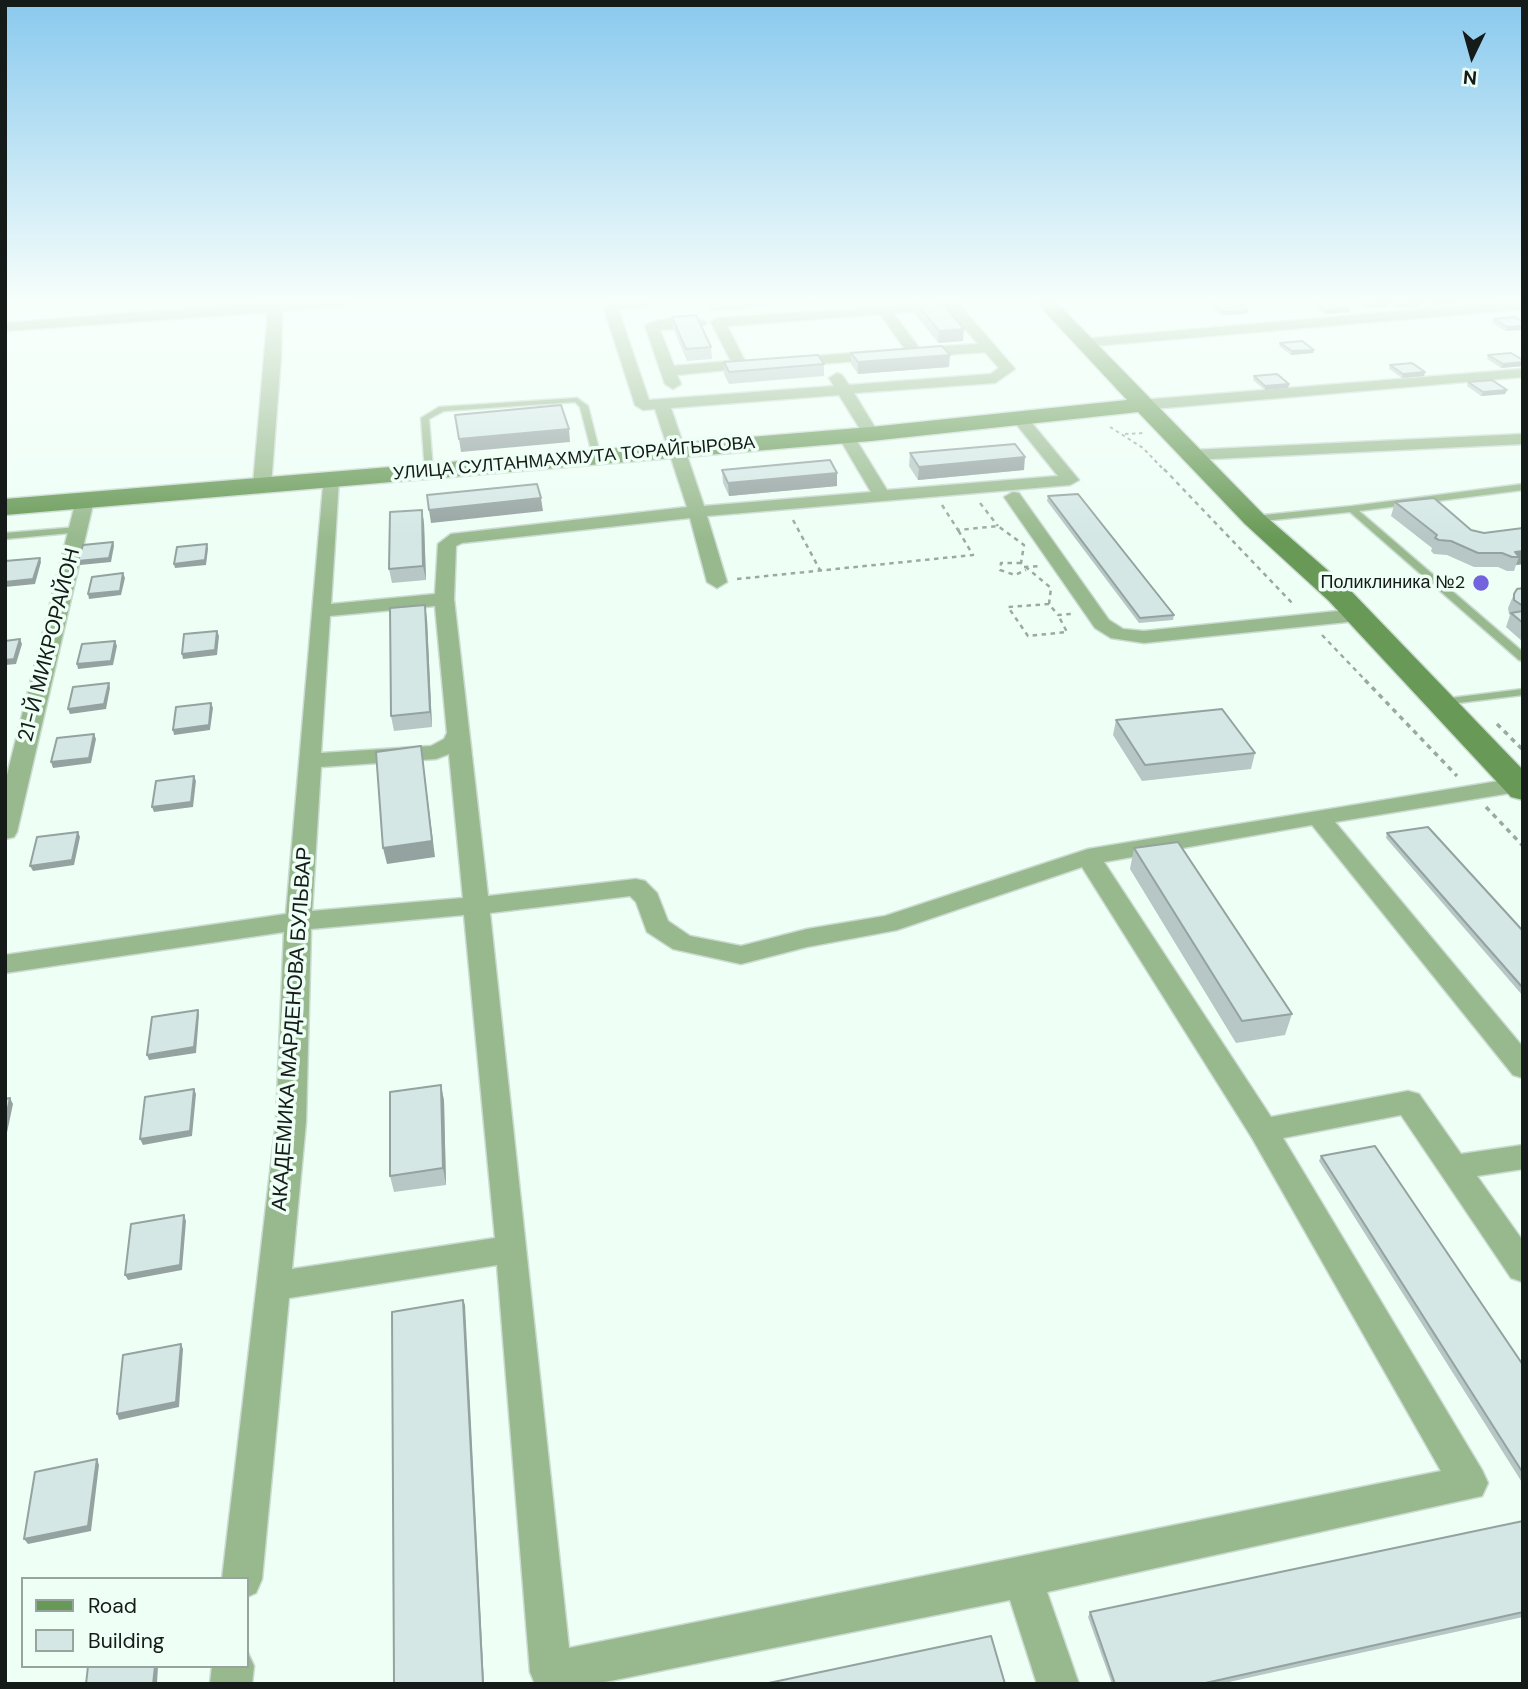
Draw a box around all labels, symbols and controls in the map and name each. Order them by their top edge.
north arrow [1437,21,1507,91]
text: N [1462,64,1478,90]
street label: УЛИЦА СУЛТАНМАХМУТА ТОРАЙГЫРОВА [392,432,756,486]
street label: 21-Й МИКРОРАЙОН [14,546,86,744]
place label: Поликлиника №2 [1321,572,1465,594]
marker: Поликлиника №2 [1471,573,1491,593]
street label: АКАДЕМИКА МАРДЕНОВА БУЛЬВАР [268,846,318,1212]
legend [21,1577,248,1668]
text: Road [88,1592,137,1620]
text: Building [88,1627,164,1655]

